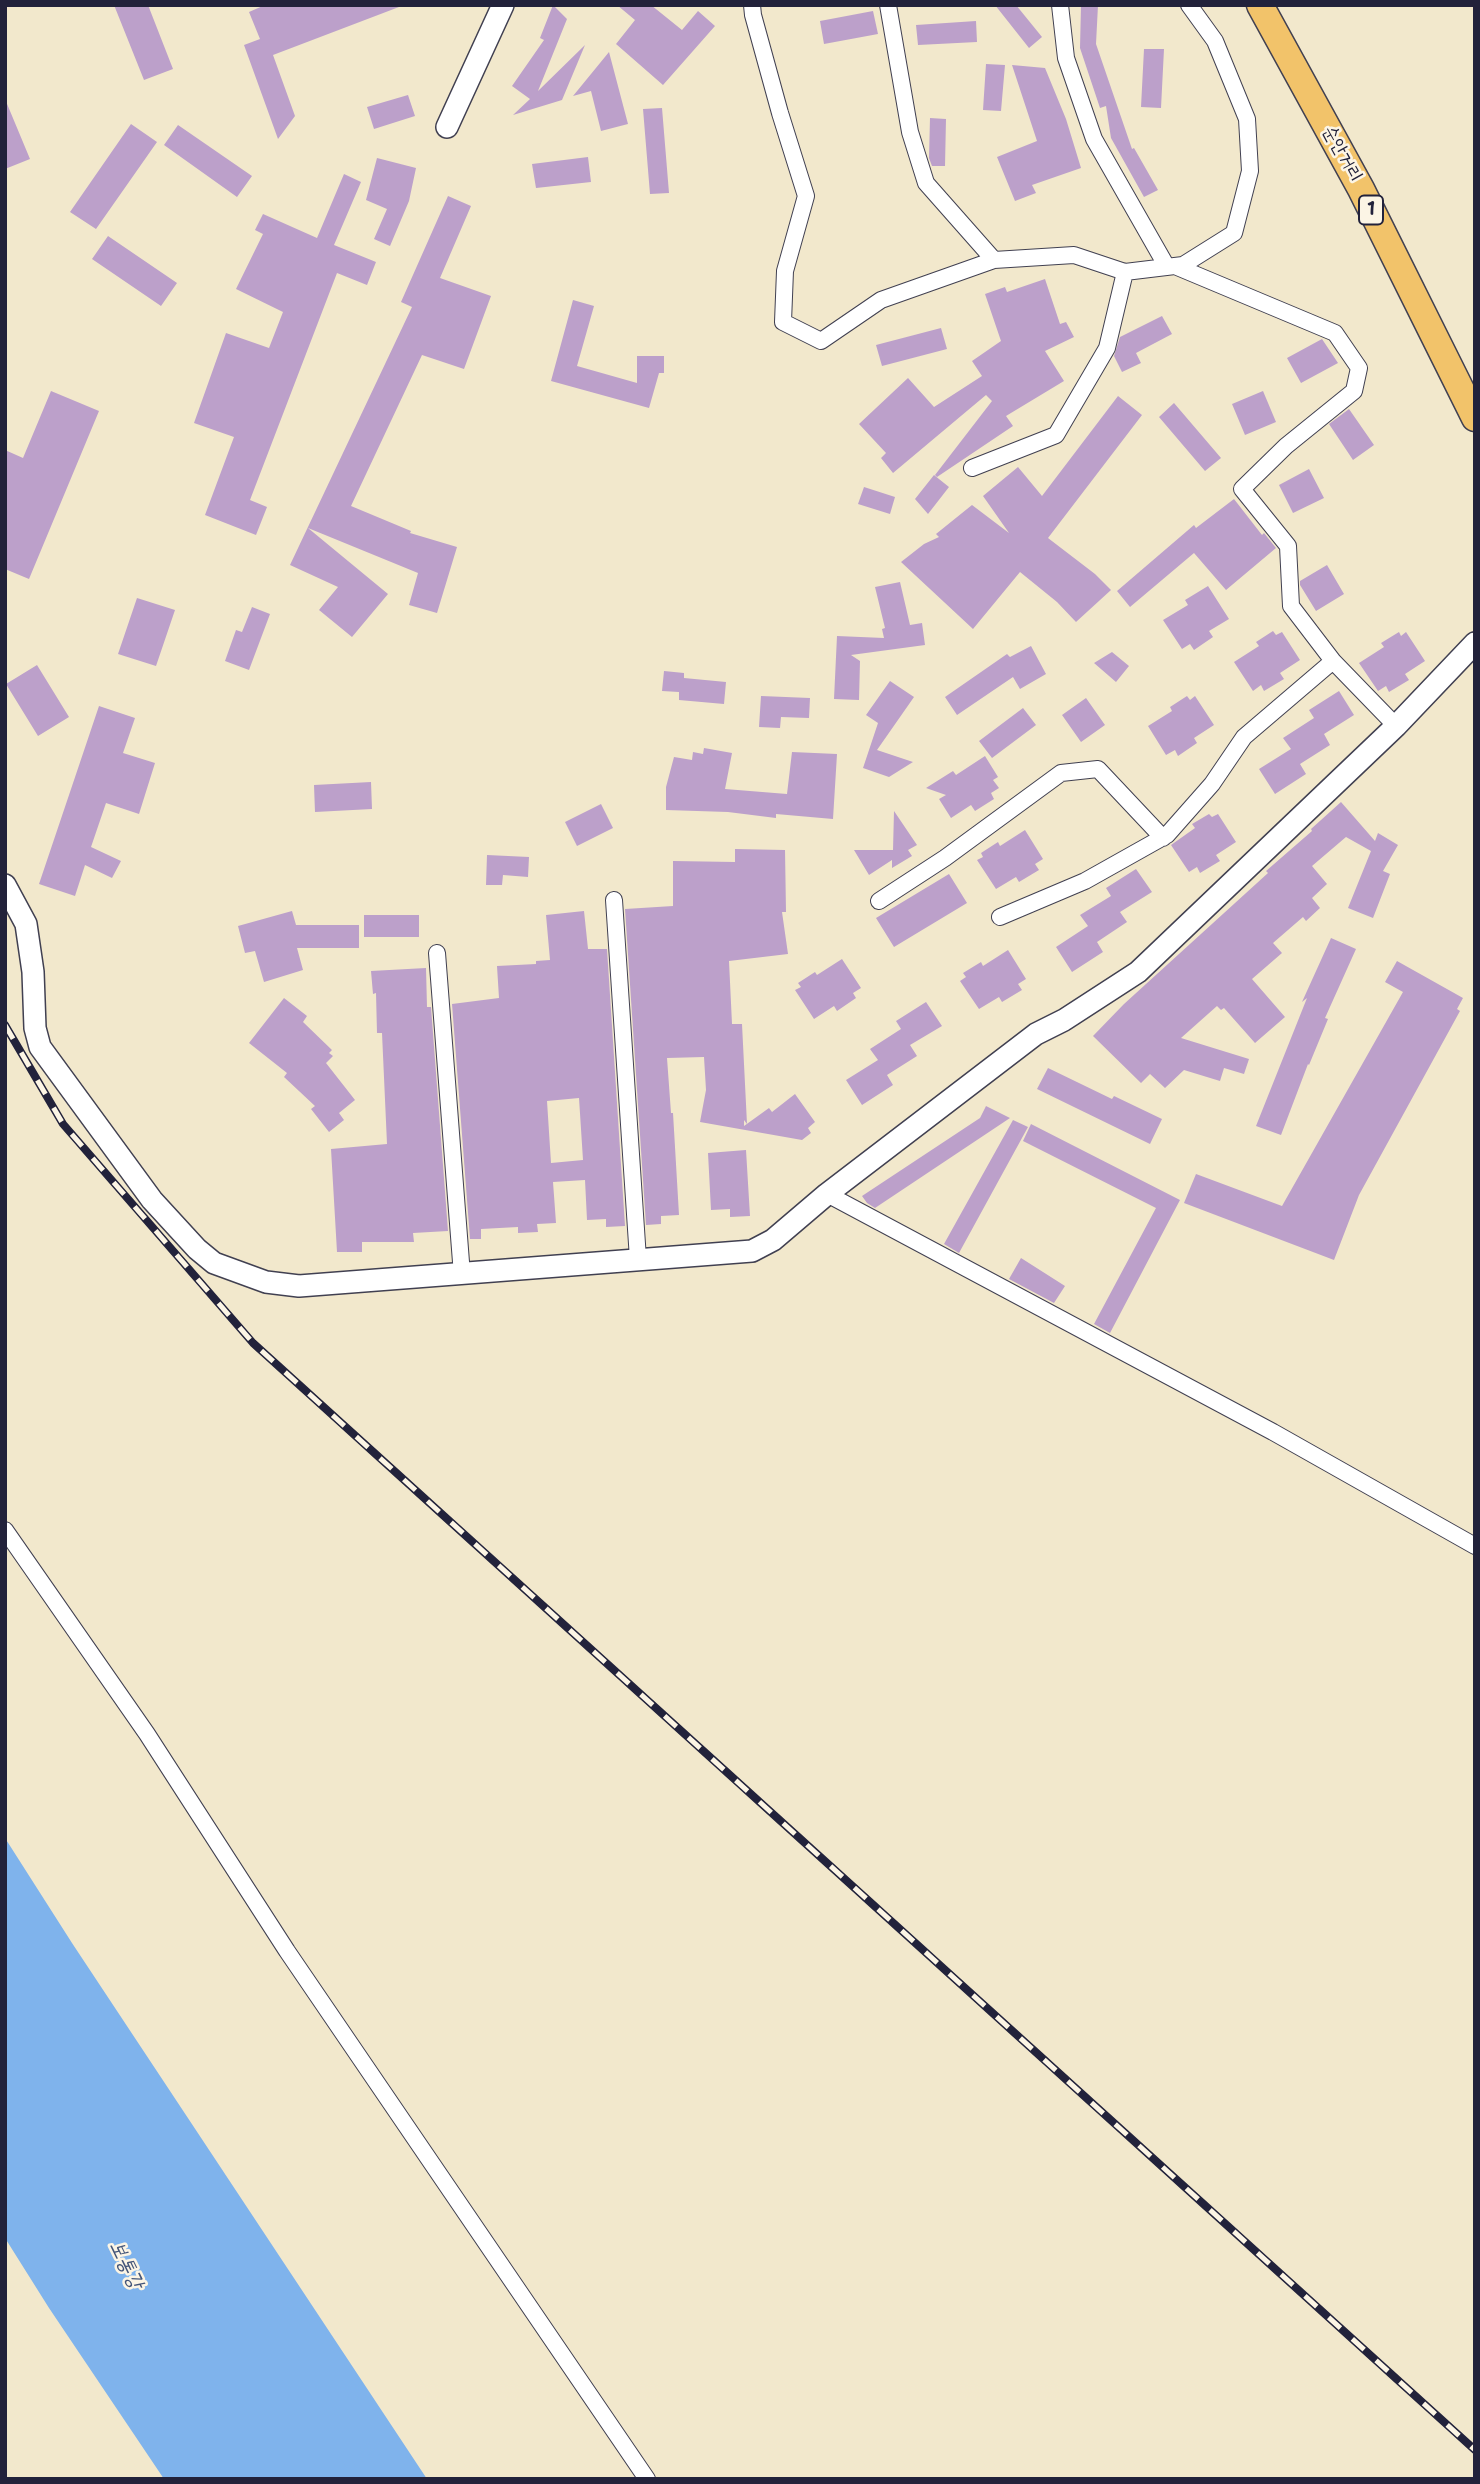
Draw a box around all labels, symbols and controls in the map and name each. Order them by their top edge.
street label: 순안거리 [1317,122,1367,186]
road number: 1 [1359,196,1383,224]
water label: 보통강 [104,2237,148,2293]

